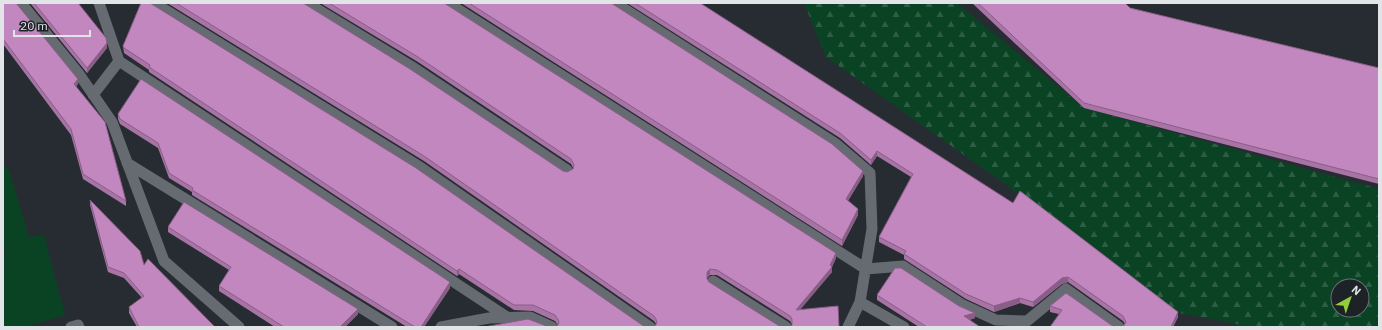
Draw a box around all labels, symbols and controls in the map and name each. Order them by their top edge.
scale bar [14,12,90,38]
text: 20 m [20,18,48,33]
north arrow [1330,278,1370,318]
text: N [1349,282,1364,298]

